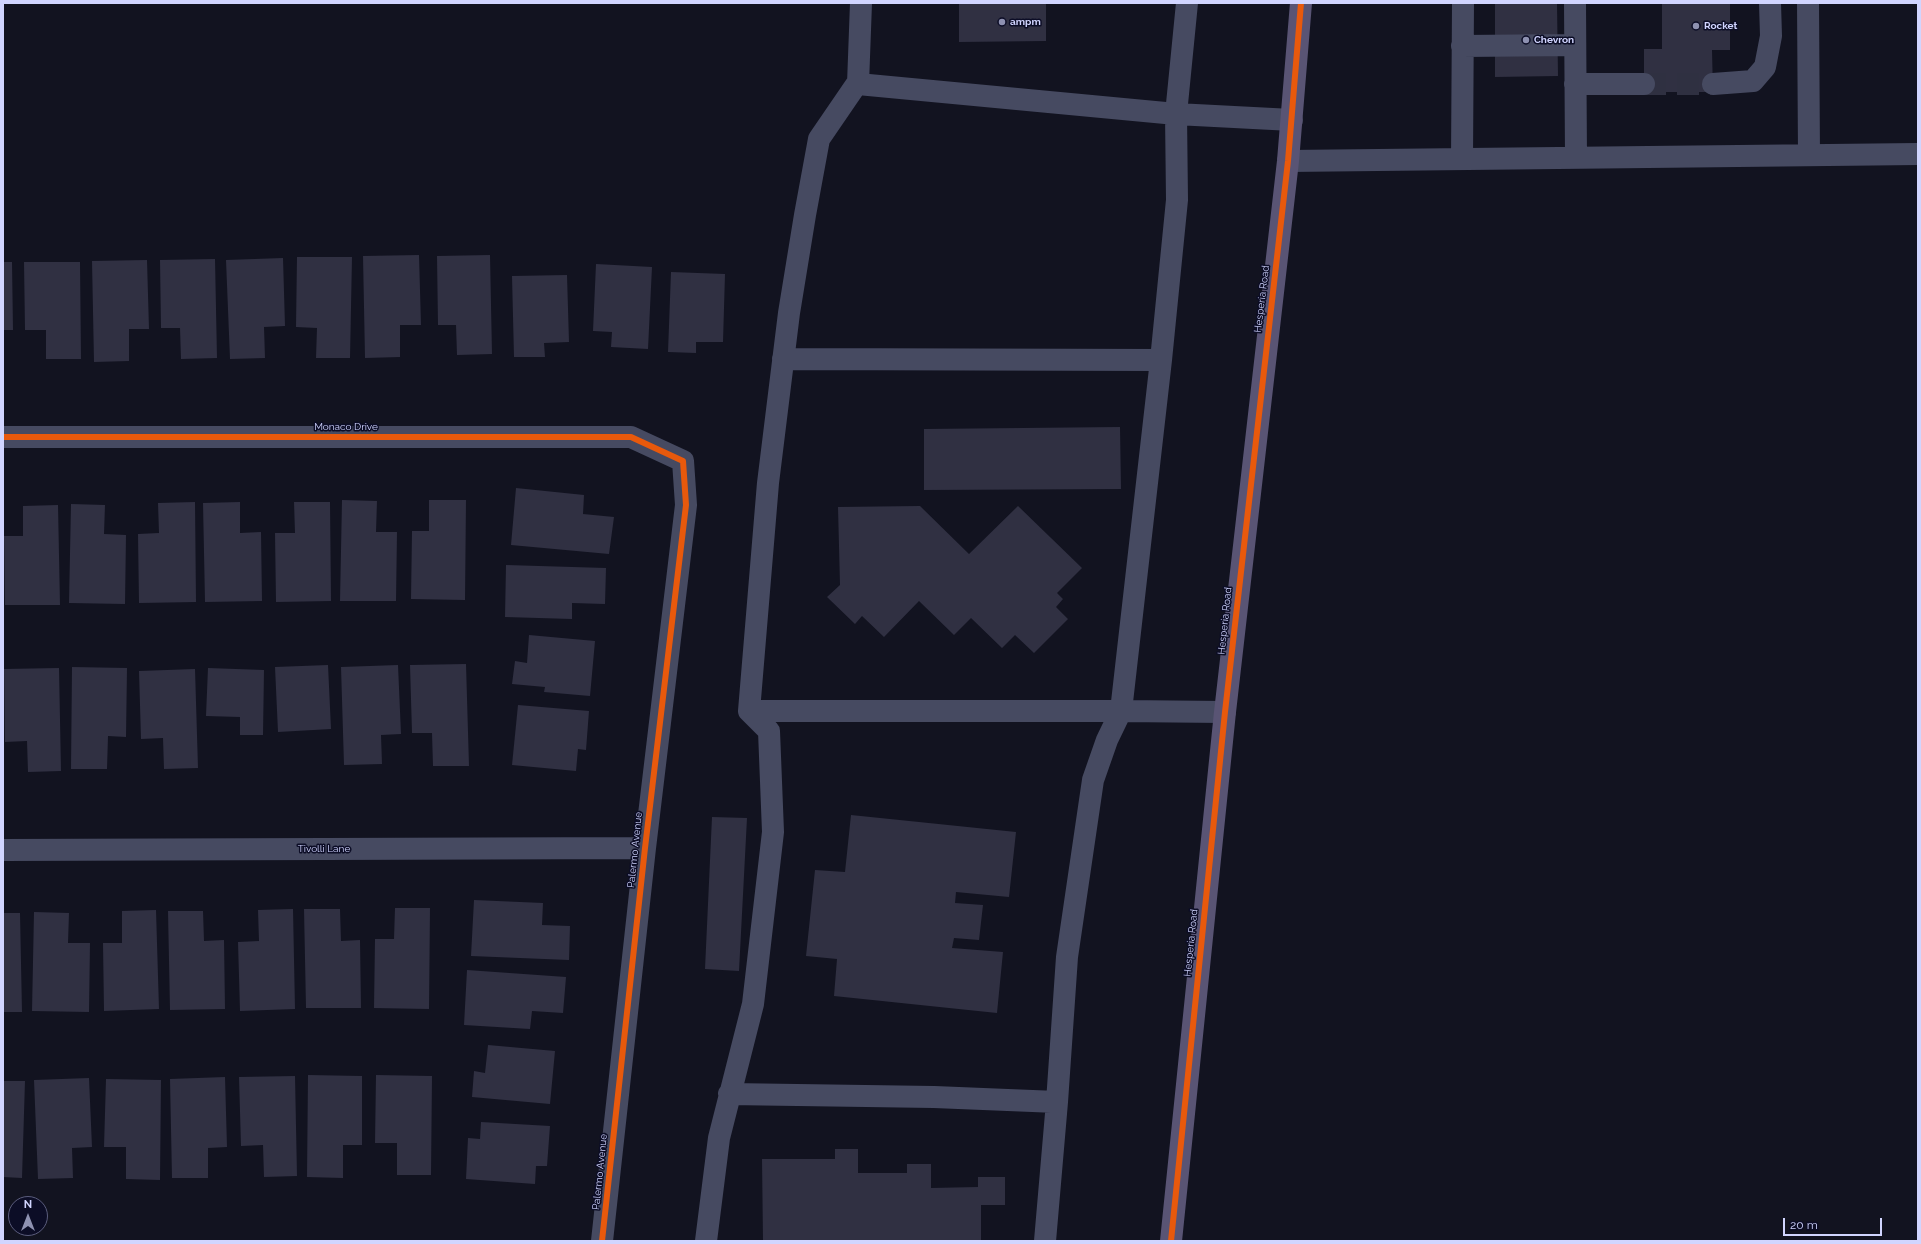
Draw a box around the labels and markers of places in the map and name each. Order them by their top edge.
place label: ampm [1010,16,1041,28]
marker: ampm [997,17,1007,27]
place label: Rocket [1704,20,1737,32]
marker: Rocket [1691,21,1701,31]
place label: Chevron [1534,34,1574,46]
marker: Chevron [1521,35,1531,45]

